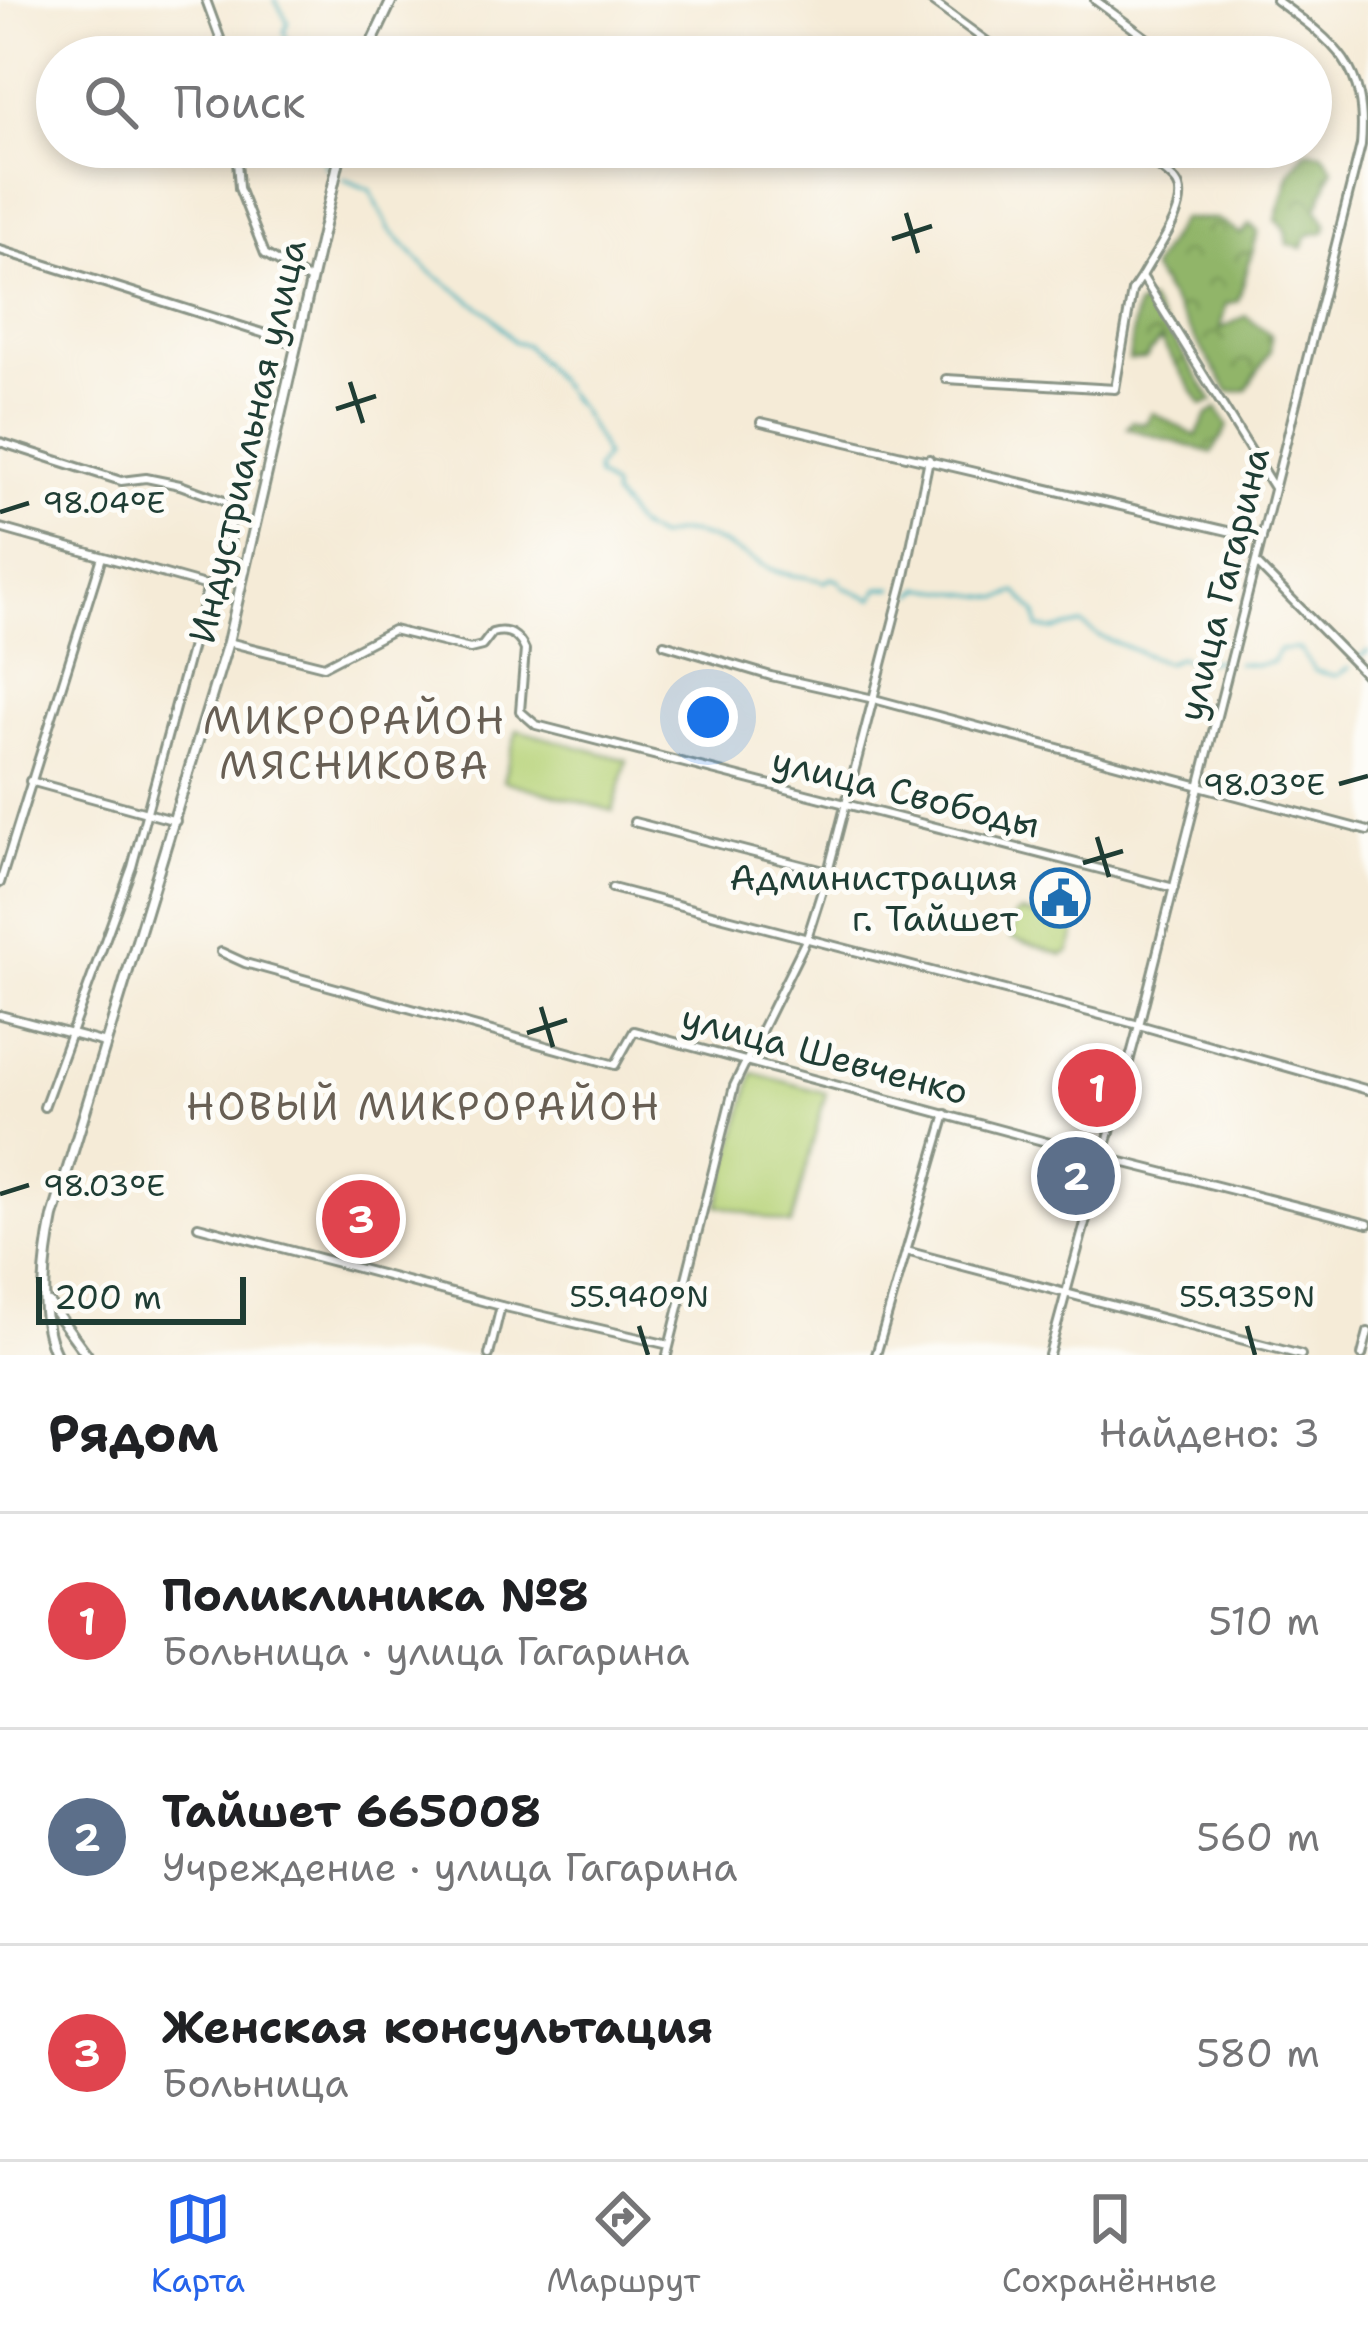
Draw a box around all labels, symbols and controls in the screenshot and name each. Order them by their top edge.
search box [36,36,1332,168]
icon: search [78,69,144,135]
text: Поиск [174,72,305,132]
street label: Индустриальная улица [177,234,318,648]
street label: улица Гагарина [1166,442,1281,726]
text: 98.04°E [43,482,165,523]
your location [678,687,738,747]
district label: МИКРОРАЙОН МЯСНИКОВА [203,694,507,791]
street label: улица Свободы [767,736,1045,849]
text: 98.03°E [1203,764,1325,805]
place label: Администрация г. Тайшет [730,853,1019,943]
public building icon: Администрация г. Тайшет [1029,867,1091,929]
street label: улица Шевченко [676,993,974,1116]
pin: 1 [1058,1043,1136,1133]
district label: НОВЫЙ МИКРОРАЙОН [186,1080,662,1132]
pin: 2 [1037,1131,1115,1221]
text: 98.03°E [43,1165,165,1206]
pin: 3 [322,1174,400,1264]
scale bar [36,1271,246,1324]
text: 200 m [54,1275,162,1320]
text: 55.940°N [569,1276,709,1317]
text: 55.935°N [1179,1276,1315,1317]
text: Рядом [48,1399,219,1467]
text: Найдено: 3 [1099,1407,1320,1459]
text: Поликлиника №8 [162,1565,589,1625]
text: 1 [78,1595,96,1647]
text: 510 m [1208,1595,1320,1647]
text: Больница · улица Гагарина [162,1625,689,1677]
text: Тайшет 665008 [162,1781,541,1841]
text: 2 [73,1811,101,1863]
text: 560 m [1196,1811,1320,1863]
text: Учреждение · улица Гагарина [162,1841,738,1893]
text: Женская консультация [162,1997,713,2057]
text: 3 [73,2027,101,2079]
text: 580 m [1196,2027,1320,2079]
text: Больница [162,2057,348,2109]
tab: Карта [151,2186,245,2303]
tab: Маршрут [546,2186,700,2303]
tab: Сохранённые [1002,2186,1217,2303]

